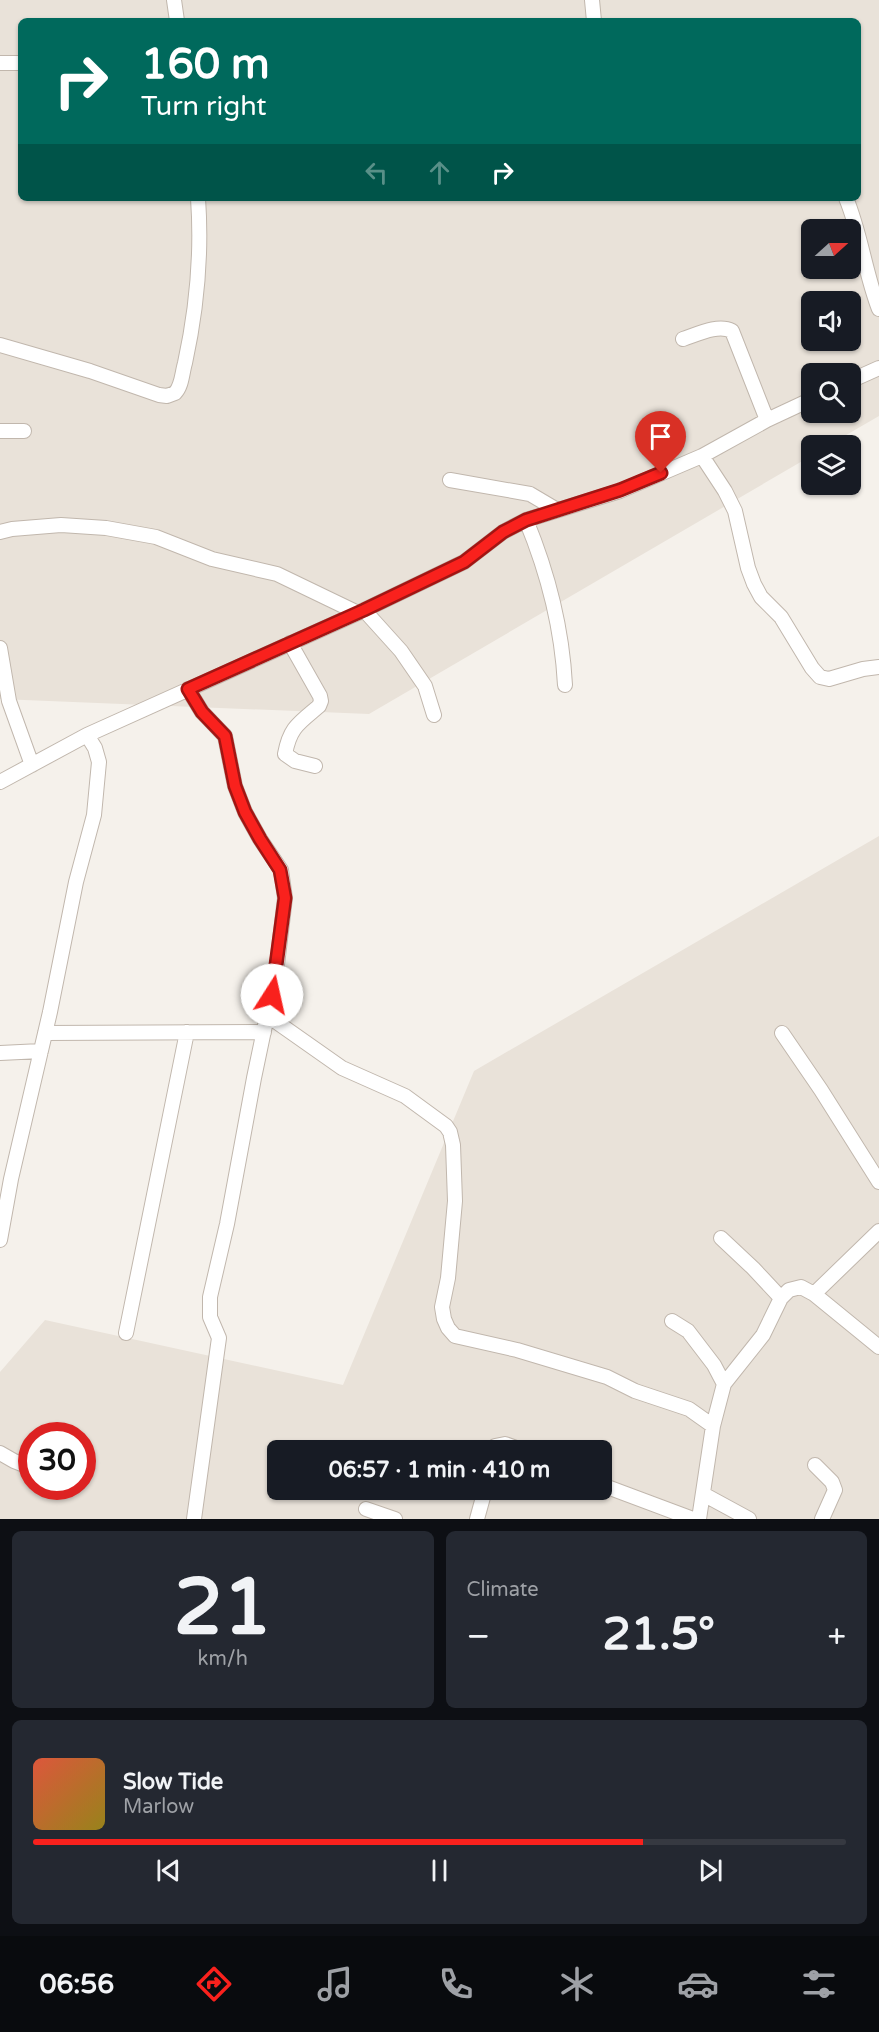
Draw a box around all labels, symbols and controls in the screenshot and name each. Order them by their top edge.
text: 160 m [141,39,270,90]
icon: right [42,42,120,120]
text: Turn right [141,90,267,123]
icon: left [360,156,393,189]
icon: ahead [423,156,456,189]
icon: right [486,156,519,189]
north arrow [801,219,861,279]
map controls [801,219,861,495]
button: sound [801,291,861,351]
button: search [801,363,861,423]
pin [635,411,686,473]
icon: arrive [644,420,677,453]
button: layers [801,435,861,495]
position arrow [240,963,304,1027]
speed limit sign: 30 [18,1422,96,1500]
text: 06:57 · 1 min · 410 m [329,1457,550,1483]
text: 21 [174,1561,272,1655]
text: Climate [467,1578,539,1602]
text: 21.5° [602,1608,715,1662]
text: − [467,1617,490,1656]
text: + [827,1617,846,1656]
text: km/h [198,1647,248,1671]
text: Slow Tide [123,1769,223,1795]
text: Marlow [123,1795,194,1819]
icon: previous [152,1854,185,1887]
icon: pause [423,1854,456,1887]
icon: next [694,1854,727,1887]
icon: directions [193,1963,235,2005]
icon: music [314,1963,356,2005]
icon: phone [435,1963,477,2005]
icon: climate [556,1963,598,2005]
icon: car [677,1963,719,2005]
icon: filters [798,1963,840,2005]
text: 06:56 [39,1968,114,2001]

